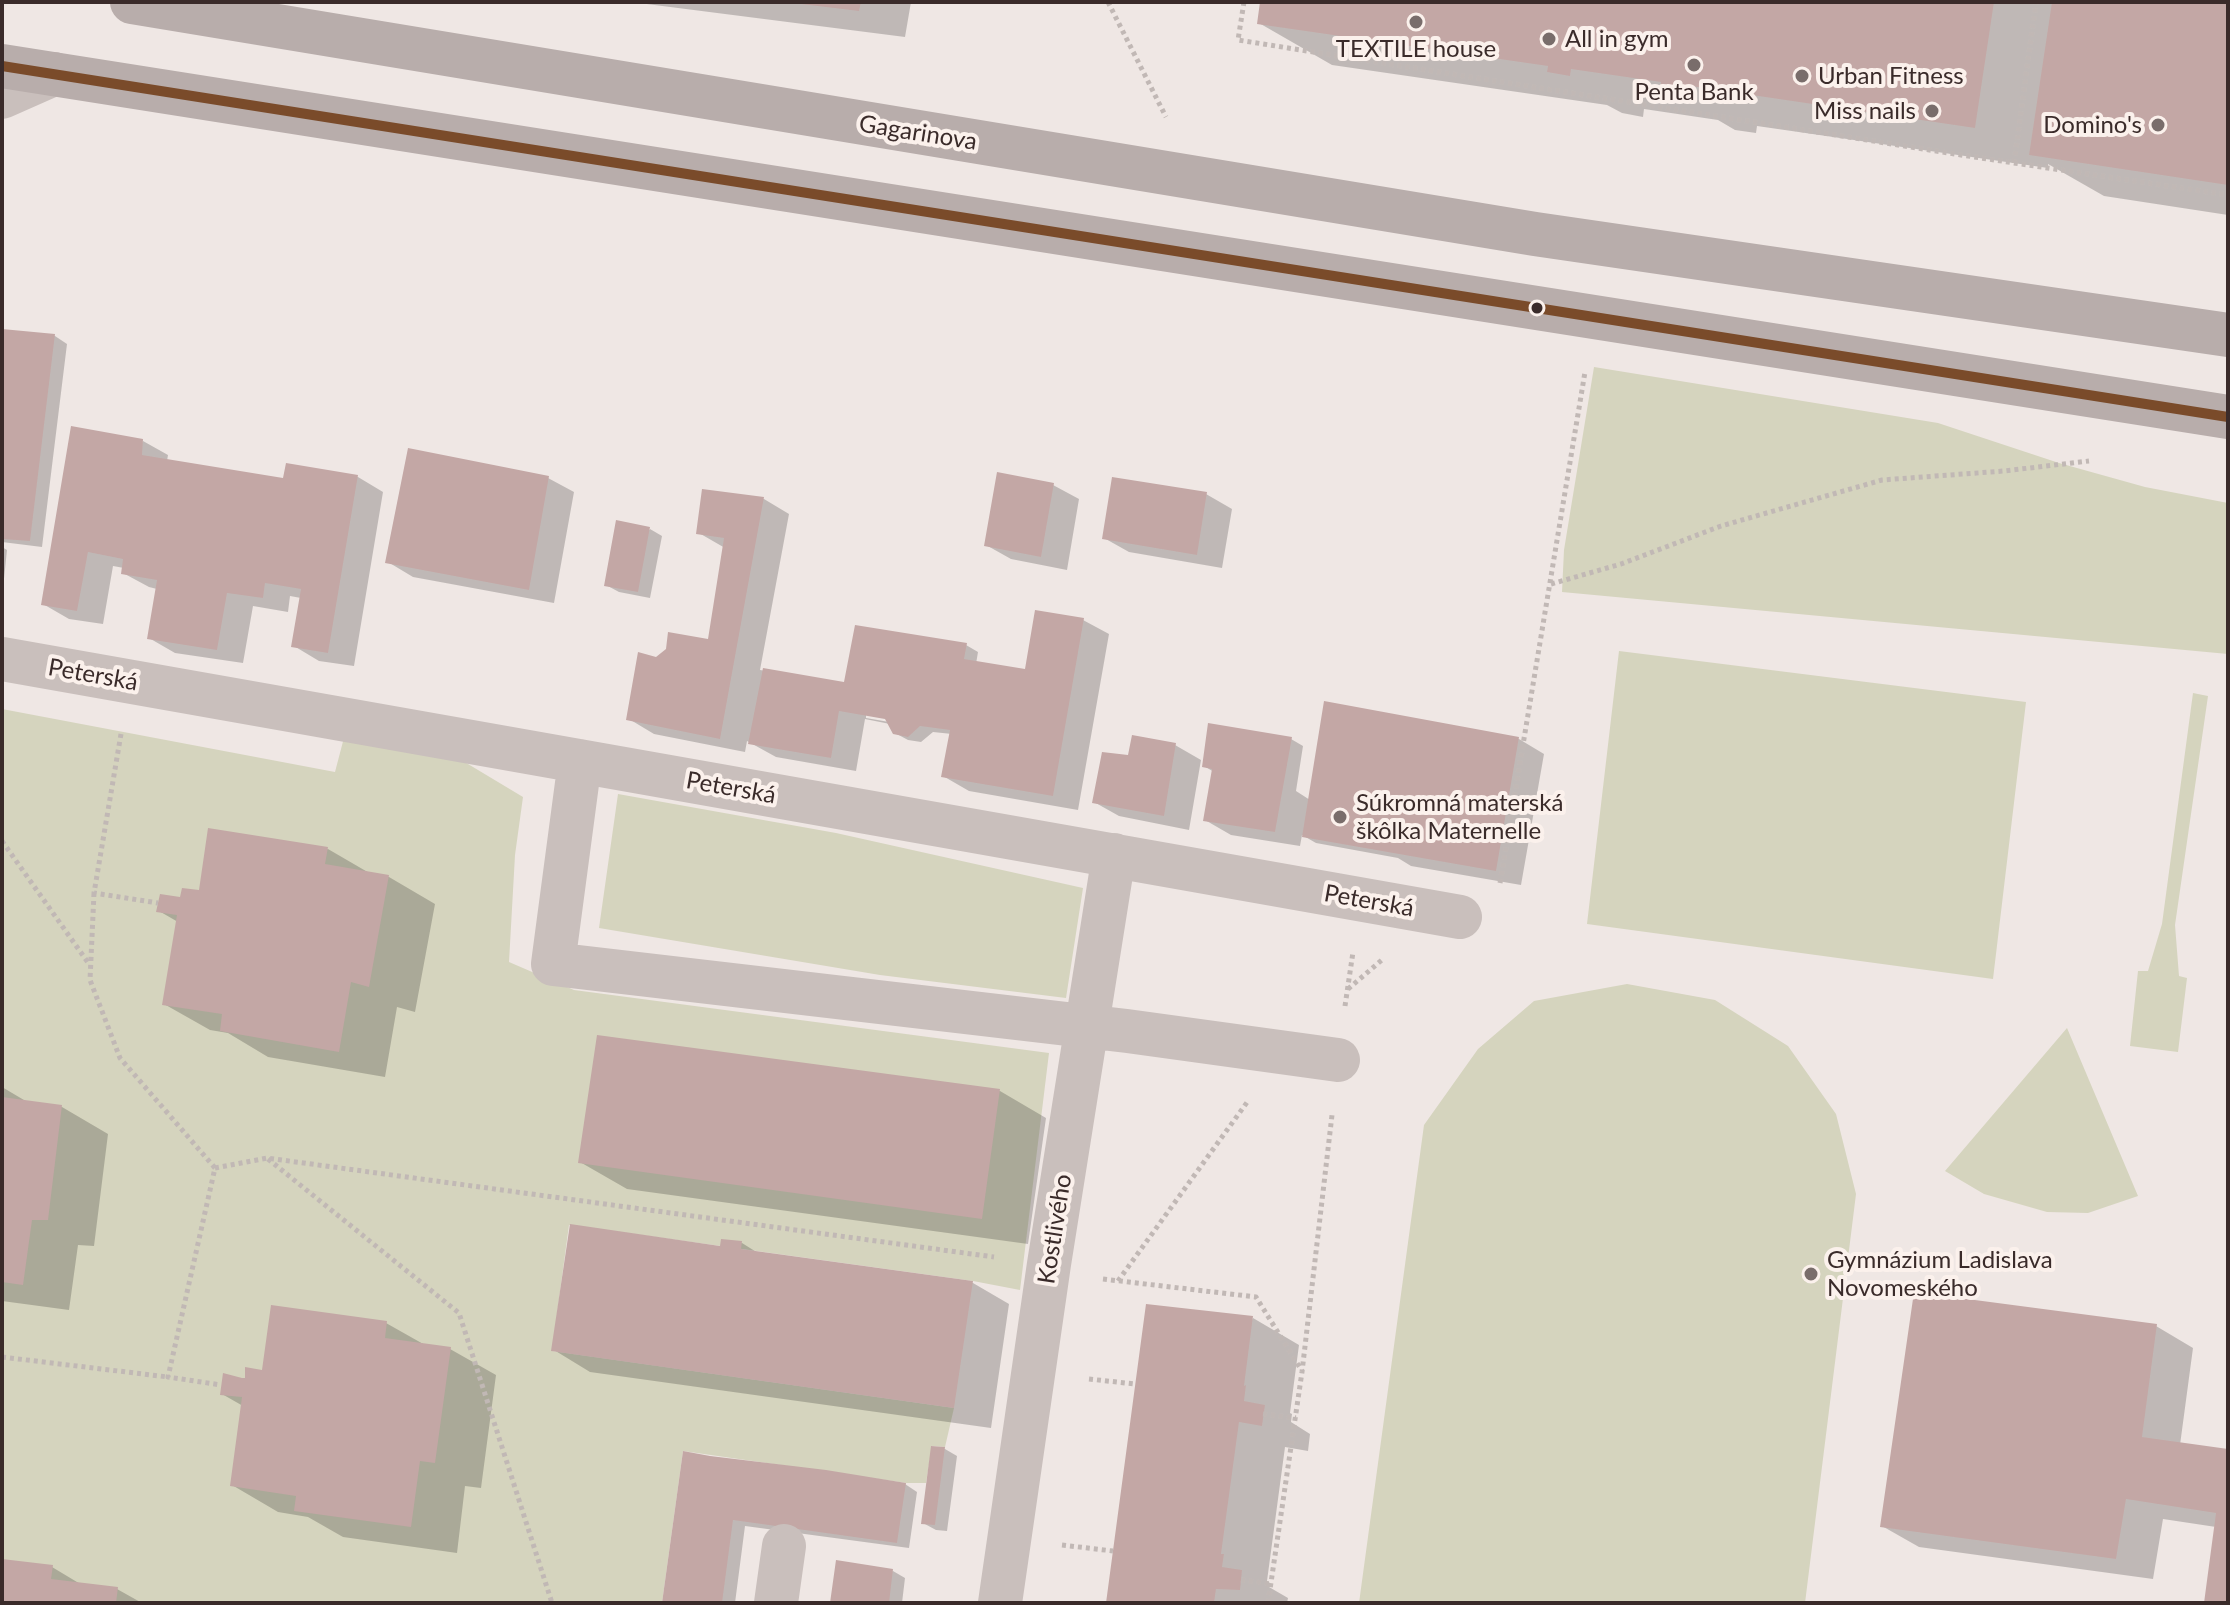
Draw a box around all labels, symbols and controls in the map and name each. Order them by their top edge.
marker: TEXTILE house [1407,13,1425,31]
place label: All in gym [1565,25,1669,53]
marker: All in gym [1540,30,1558,48]
place label: TEXTILE house [1336,35,1496,63]
marker: Penta Bank [1685,56,1703,74]
place label: Urban Fitness [1818,62,1964,90]
marker: Urban Fitness [1793,67,1811,85]
place label: Penta Bank [1634,78,1754,106]
place label: Miss nails [1814,97,1916,125]
marker: Miss nails [1923,102,1941,120]
street label: Gagarinova [857,109,979,157]
place label: Domino's [2043,111,2142,139]
marker: Domino's [2149,116,2167,134]
unlabelled marker [1529,300,1545,316]
street label: Peterská [46,653,140,697]
street label: Peterská [684,766,778,810]
place label: Súkromná materská škôlka Maternelle [1356,789,1563,845]
marker: Súkromná materská škôlka Maternelle [1331,808,1349,826]
street label: Peterská [1322,879,1416,923]
street label: Kostlivého [1032,1172,1078,1286]
place label: Gymnázium Ladislava Novomeského [1827,1246,2053,1302]
marker: Gymnázium Ladislava Novomeského [1802,1265,1820,1283]

